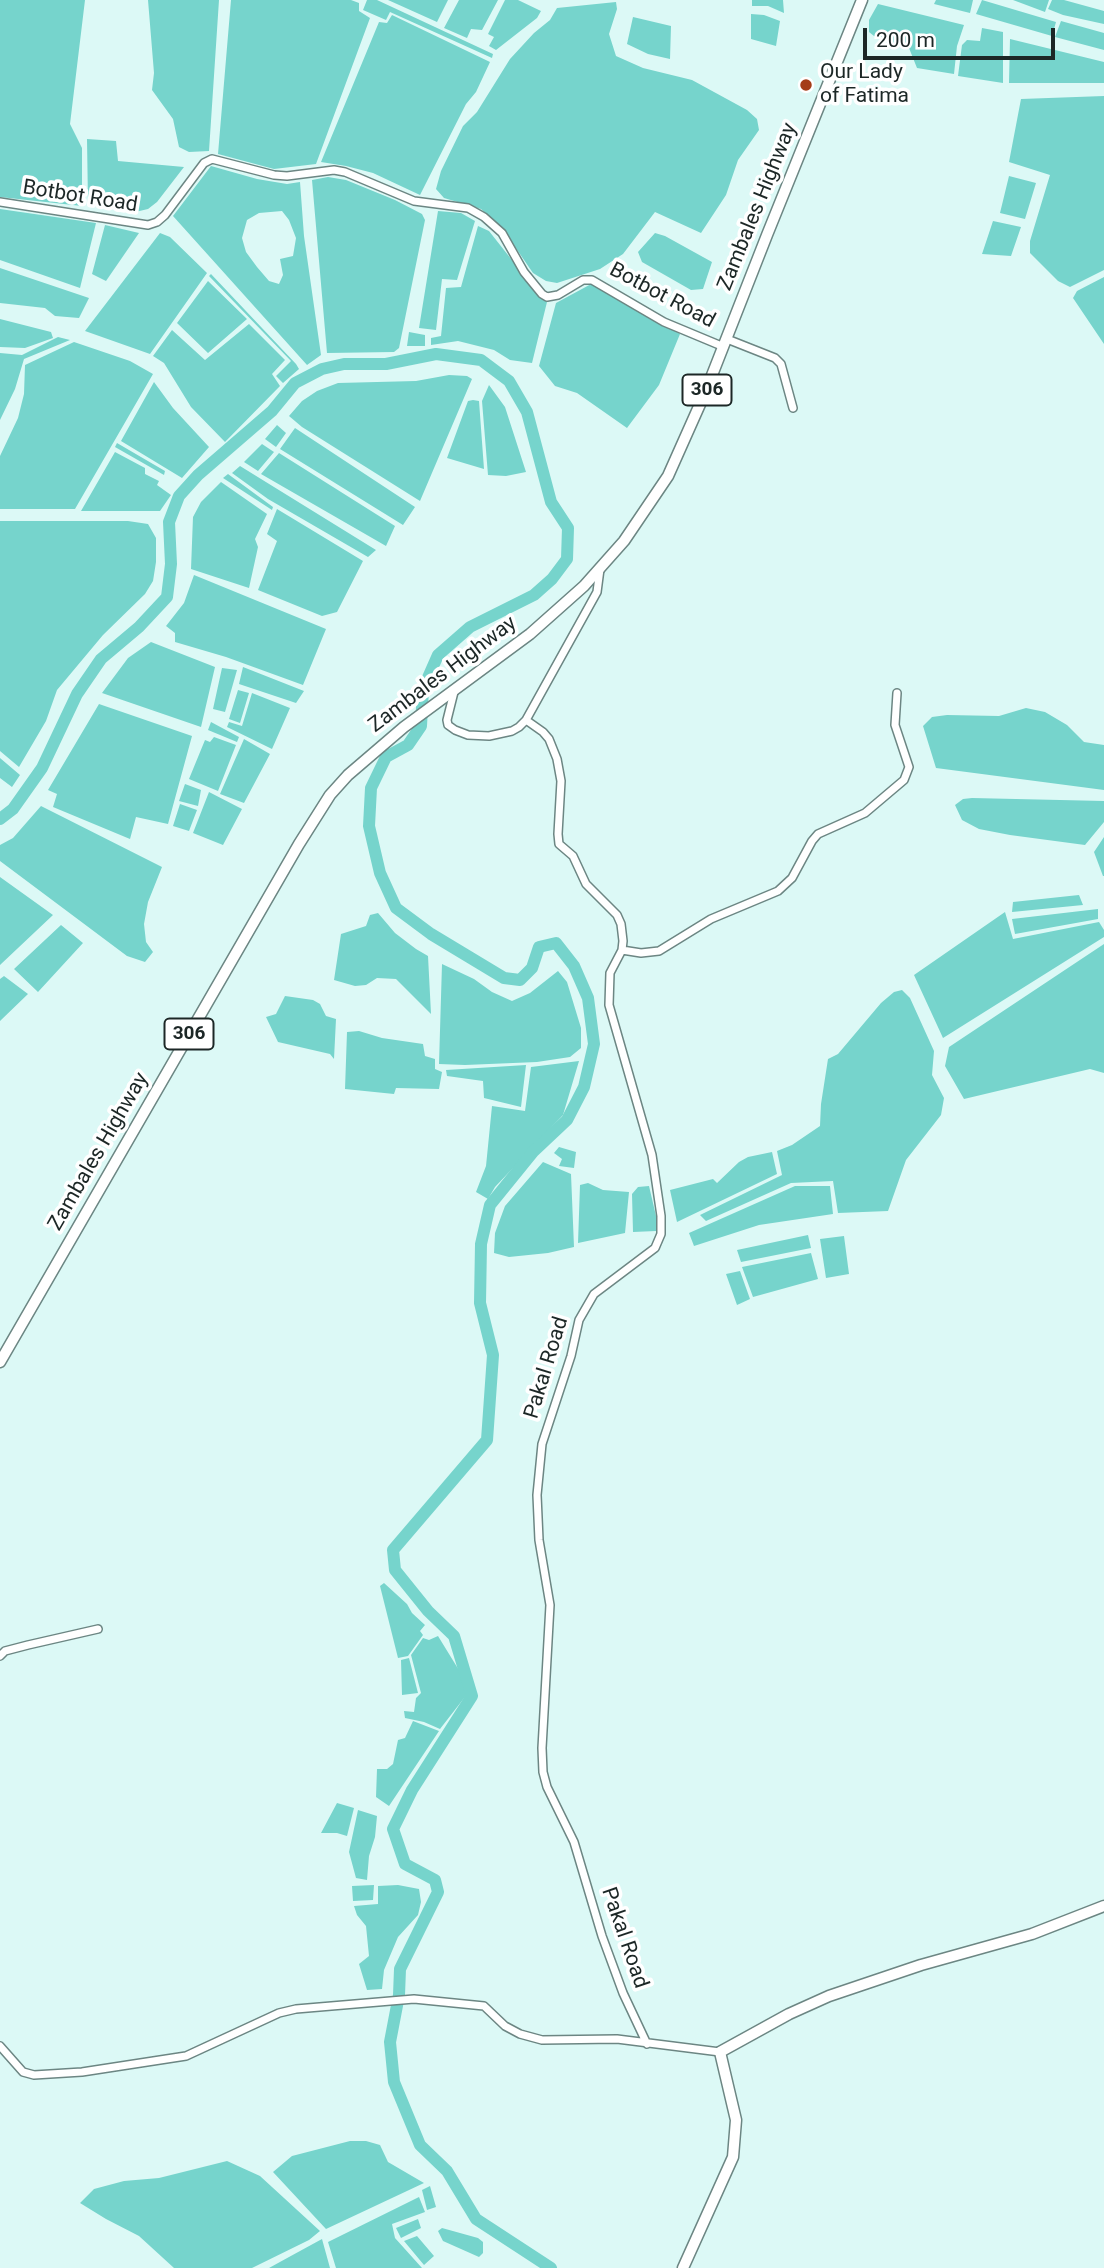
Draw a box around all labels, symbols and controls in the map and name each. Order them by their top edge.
scale bar [866,14,1058,58]
text: 200 m [876,28,935,52]
place label: Our Lady of Fatima [820,60,909,110]
marker: Our Lady of Fatima [798,77,814,93]
street label: Zambales Highway [713,120,803,294]
street label: Botbot Road [21,175,139,219]
street label: Botbot Road [605,258,719,334]
road number: 306 [682,374,732,406]
street label: Zambales Highway [364,611,522,739]
road number: 306 [164,1018,214,1050]
street label: Zambales Highway [43,1068,155,1236]
street label: Pakal Road [520,1314,574,1422]
street label: Pakal Road [595,1884,653,1992]

